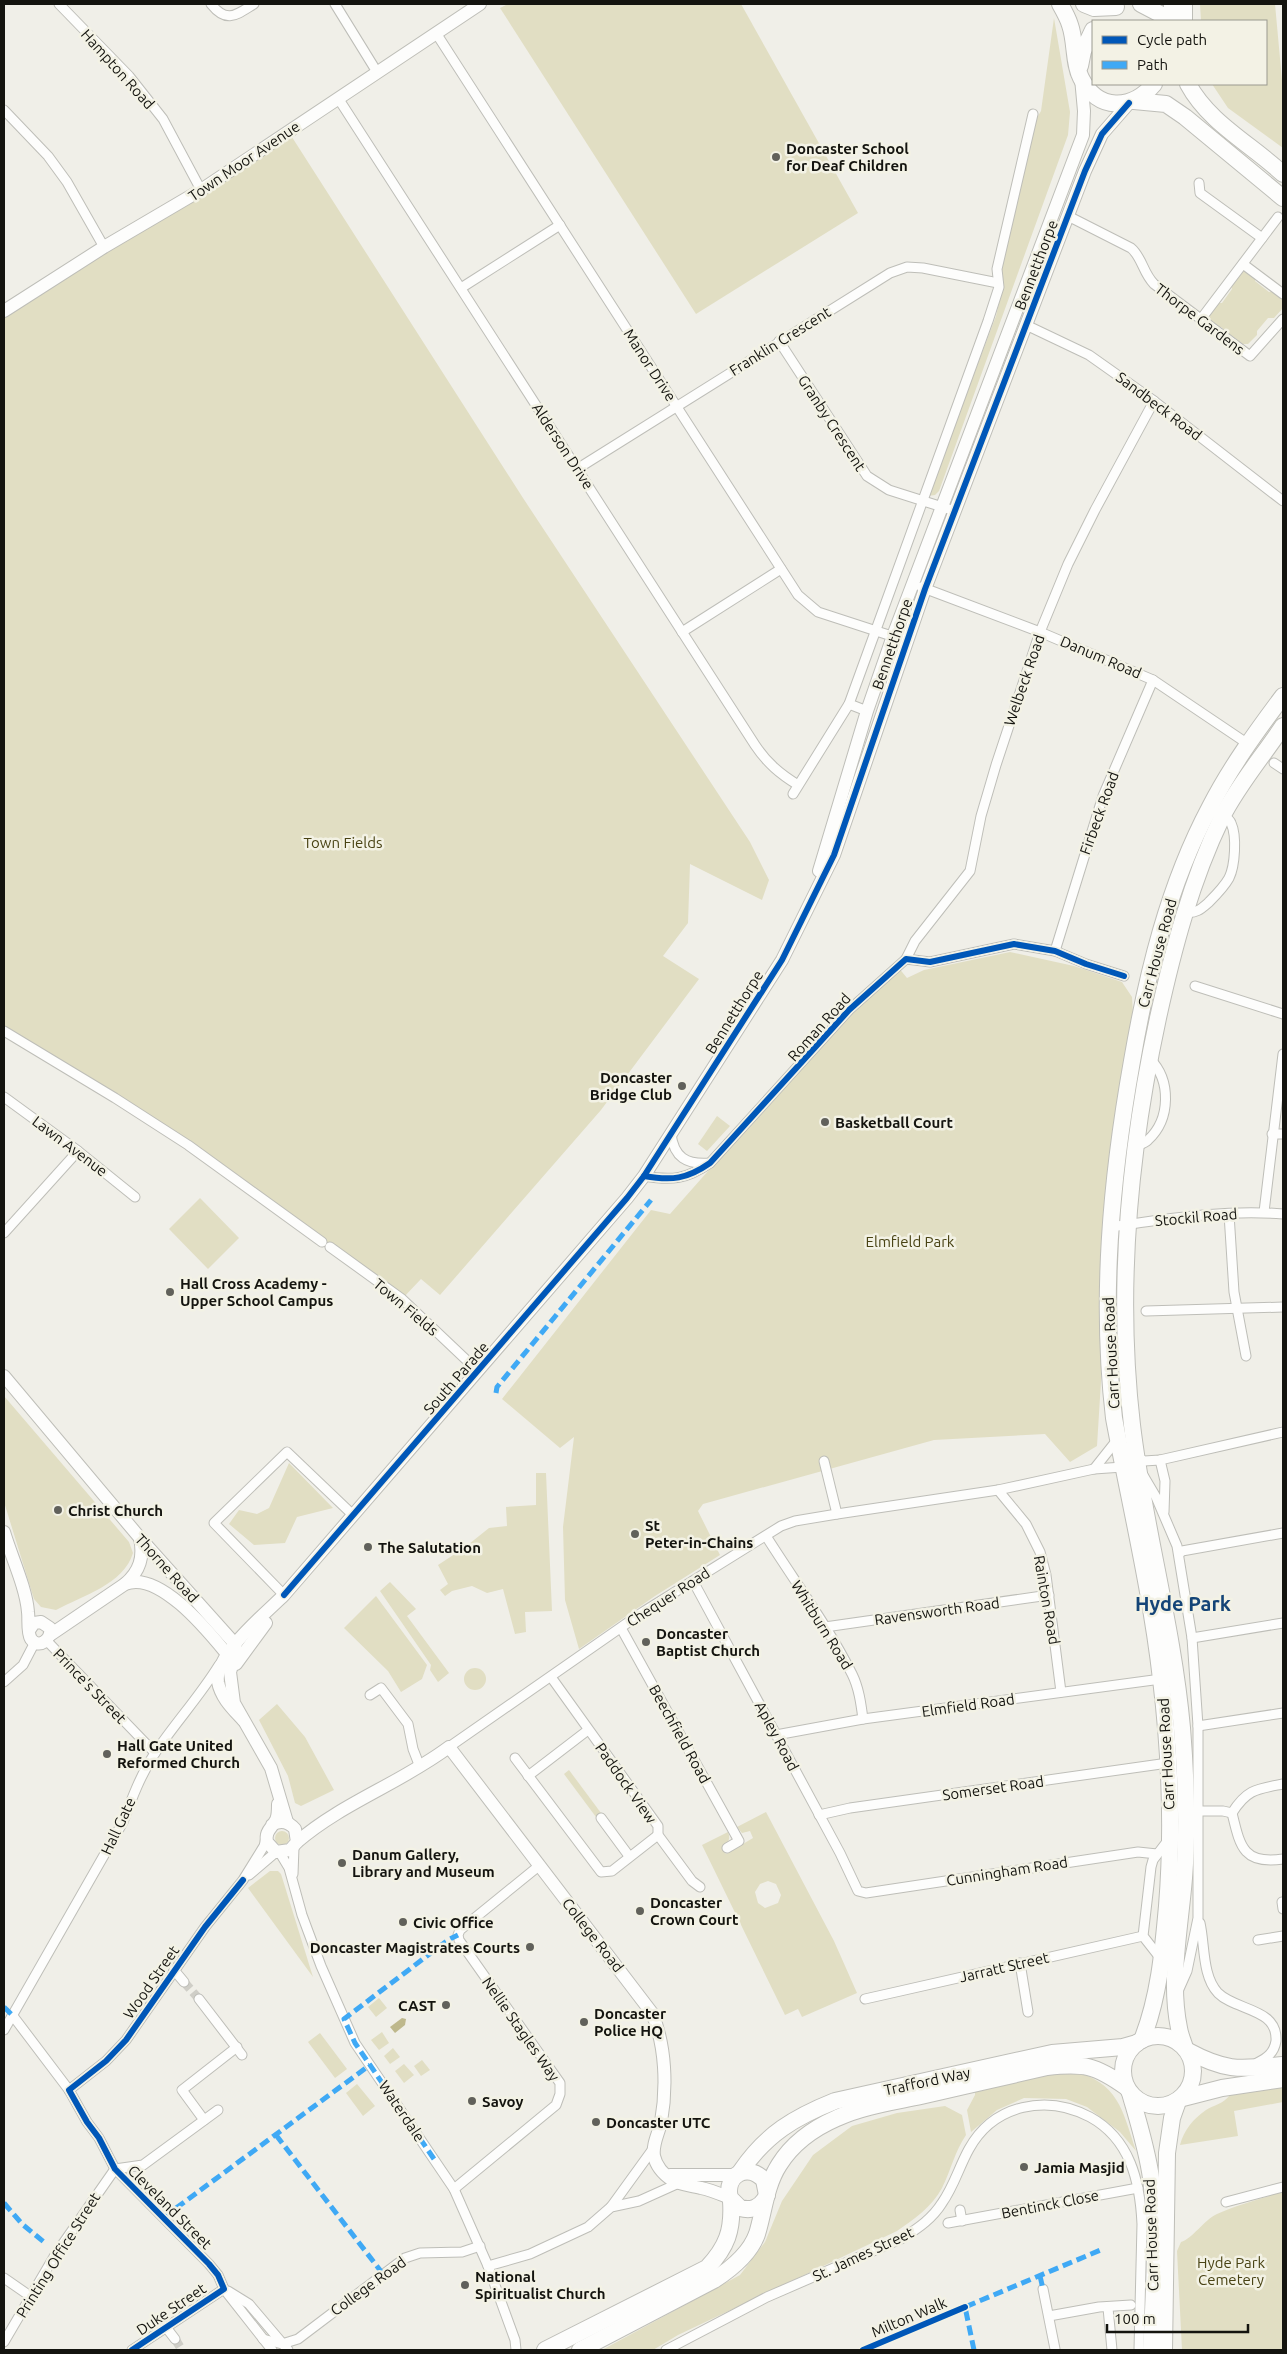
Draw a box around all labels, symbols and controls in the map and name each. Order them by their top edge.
legend [1092,20,1267,85]
street label: Hampton Road [78,26,158,112]
text: Cycle path [1137,31,1207,48]
text: Path [1137,56,1168,73]
street label: Town Moor Avenue [185,118,303,204]
place label: Doncaster School for Deaf Children [786,140,909,174]
marker: Doncaster School for Deaf Children [770,151,782,163]
street label: Bennetthorpe [1011,218,1061,312]
street label: Thorpe Gardens [1152,280,1248,358]
street label: Franklin Crescent [726,303,834,379]
street label: Manor Drive [620,326,680,404]
street label: Sandbeck Road [1113,368,1205,444]
street label: Granby Crescent [795,372,869,474]
street label: Alderson Drive [529,400,597,492]
street label: Bennetthorpe [868,596,916,692]
street label: Welbeck Road [1000,632,1048,728]
street label: Danum Road [1058,632,1144,682]
street label: Firbeck Road [1076,769,1122,857]
park label: Town Fields [303,834,383,851]
street label: Carr House Road [1134,897,1180,1009]
street label: Bennetthorpe [702,967,766,1057]
street label: Roman Road [784,990,854,1064]
place label: Doncaster Bridge Club [590,1069,673,1103]
marker: Doncaster Bridge Club [676,1080,688,1092]
street label: Lawn Avenue [29,1112,111,1180]
place label: Basketball Court [835,1114,953,1131]
marker: Basketball Court [819,1116,831,1128]
street label: Stockil Road [1154,1205,1238,1229]
park label: Elmfield Park [866,1233,955,1250]
place label: Hall Cross Academy - Upper School Campus [180,1275,333,1309]
street label: Town Fields [370,1275,442,1339]
marker: Hall Cross Academy - Upper School Campus [164,1286,176,1298]
street label: Carr House Road [1100,1296,1122,1410]
street label: South Parade [420,1338,492,1418]
place label: Christ Church [68,1502,163,1519]
marker: Christ Church [52,1504,64,1516]
place label: St Peter-in-Chains [645,1517,753,1551]
marker: St Peter-in-Chains [629,1528,641,1540]
street label: Thorne Road [132,1530,202,1606]
place label: The Salutation [378,1539,481,1556]
marker: The Salutation [362,1541,374,1553]
street label: Rainton Road [1031,1554,1063,1646]
street label: Chequer Road [623,1564,713,1630]
street label: Whitburn Road [788,1577,856,1673]
district label: Hyde Park [1135,1592,1231,1615]
street label: Ravensworth Road [873,1594,1001,1628]
place label: Doncaster Baptist Church [656,1625,760,1659]
marker: Doncaster Baptist Church [640,1636,652,1648]
street label: Prince's Street [50,1645,130,1727]
street label: Beechfield Road [646,1682,714,1786]
street label: Elmfield Road [920,1690,1016,1720]
street label: Carr House Road [1155,1697,1177,1811]
street label: Apley Road [752,1698,802,1774]
place label: Hall Gate United Reformed Church [117,1737,240,1771]
street label: Paddock View [592,1739,660,1827]
marker: Hall Gate United Reformed Church [101,1748,113,1760]
street label: Somerset Road [941,1772,1045,1804]
street label: Hall Gate [97,1795,139,1857]
place label: Danum Gallery, Library and Museum [352,1846,495,1880]
street label: Cunningham Road [945,1853,1069,1889]
marker: Danum Gallery, Library and Museum [336,1857,348,1869]
place label: Doncaster Crown Court [650,1894,739,1928]
street label: College Road [559,1895,627,1975]
marker: Doncaster Crown Court [634,1905,646,1917]
place label: Civic Office [413,1914,494,1931]
marker: Civic Office [397,1916,409,1928]
place label: Doncaster Magistrates Courts [310,1939,520,1956]
marker: Doncaster Magistrates Courts [524,1941,536,1953]
street label: Wood Street [120,1942,182,2022]
street label: Jarratt Street [958,1948,1050,1986]
street label: Nellie Stagles Way [479,1974,563,2084]
place label: CAST [398,1997,436,2014]
marker: CAST [440,1999,452,2011]
place label: Doncaster Police HQ [594,2005,667,2039]
marker: Doncaster Police HQ [578,2016,590,2028]
street label: Trafford Way [882,2064,972,2098]
street label: Waterdale [375,2077,429,2145]
place label: Savoy [482,2093,523,2110]
marker: Savoy [466,2095,478,2107]
place label: Doncaster UTC [606,2114,711,2131]
marker: Doncaster UTC [590,2116,602,2128]
place label: Jamia Masjid [1034,2159,1125,2176]
marker: Jamia Masjid [1018,2161,1030,2173]
street label: Cleveland Street [125,2162,215,2252]
street label: Carr House Road [1141,2179,1161,2291]
street label: Bentinck Close [1000,2186,1100,2222]
street label: Printing Office Street [13,2189,103,2321]
street label: St. James Street [810,2223,916,2285]
street label: College Road [327,2253,409,2319]
park label: Hyde Park Cemetery [1197,2254,1265,2288]
place label: National Spiritualist Church [475,2268,606,2302]
marker: National Spiritualist Church [459,2279,471,2291]
street label: Duke Street [133,2280,209,2338]
street label: Milton Walk [869,2293,950,2340]
scale bar [1107,2302,1248,2334]
text: 100 m [1114,2310,1156,2327]

